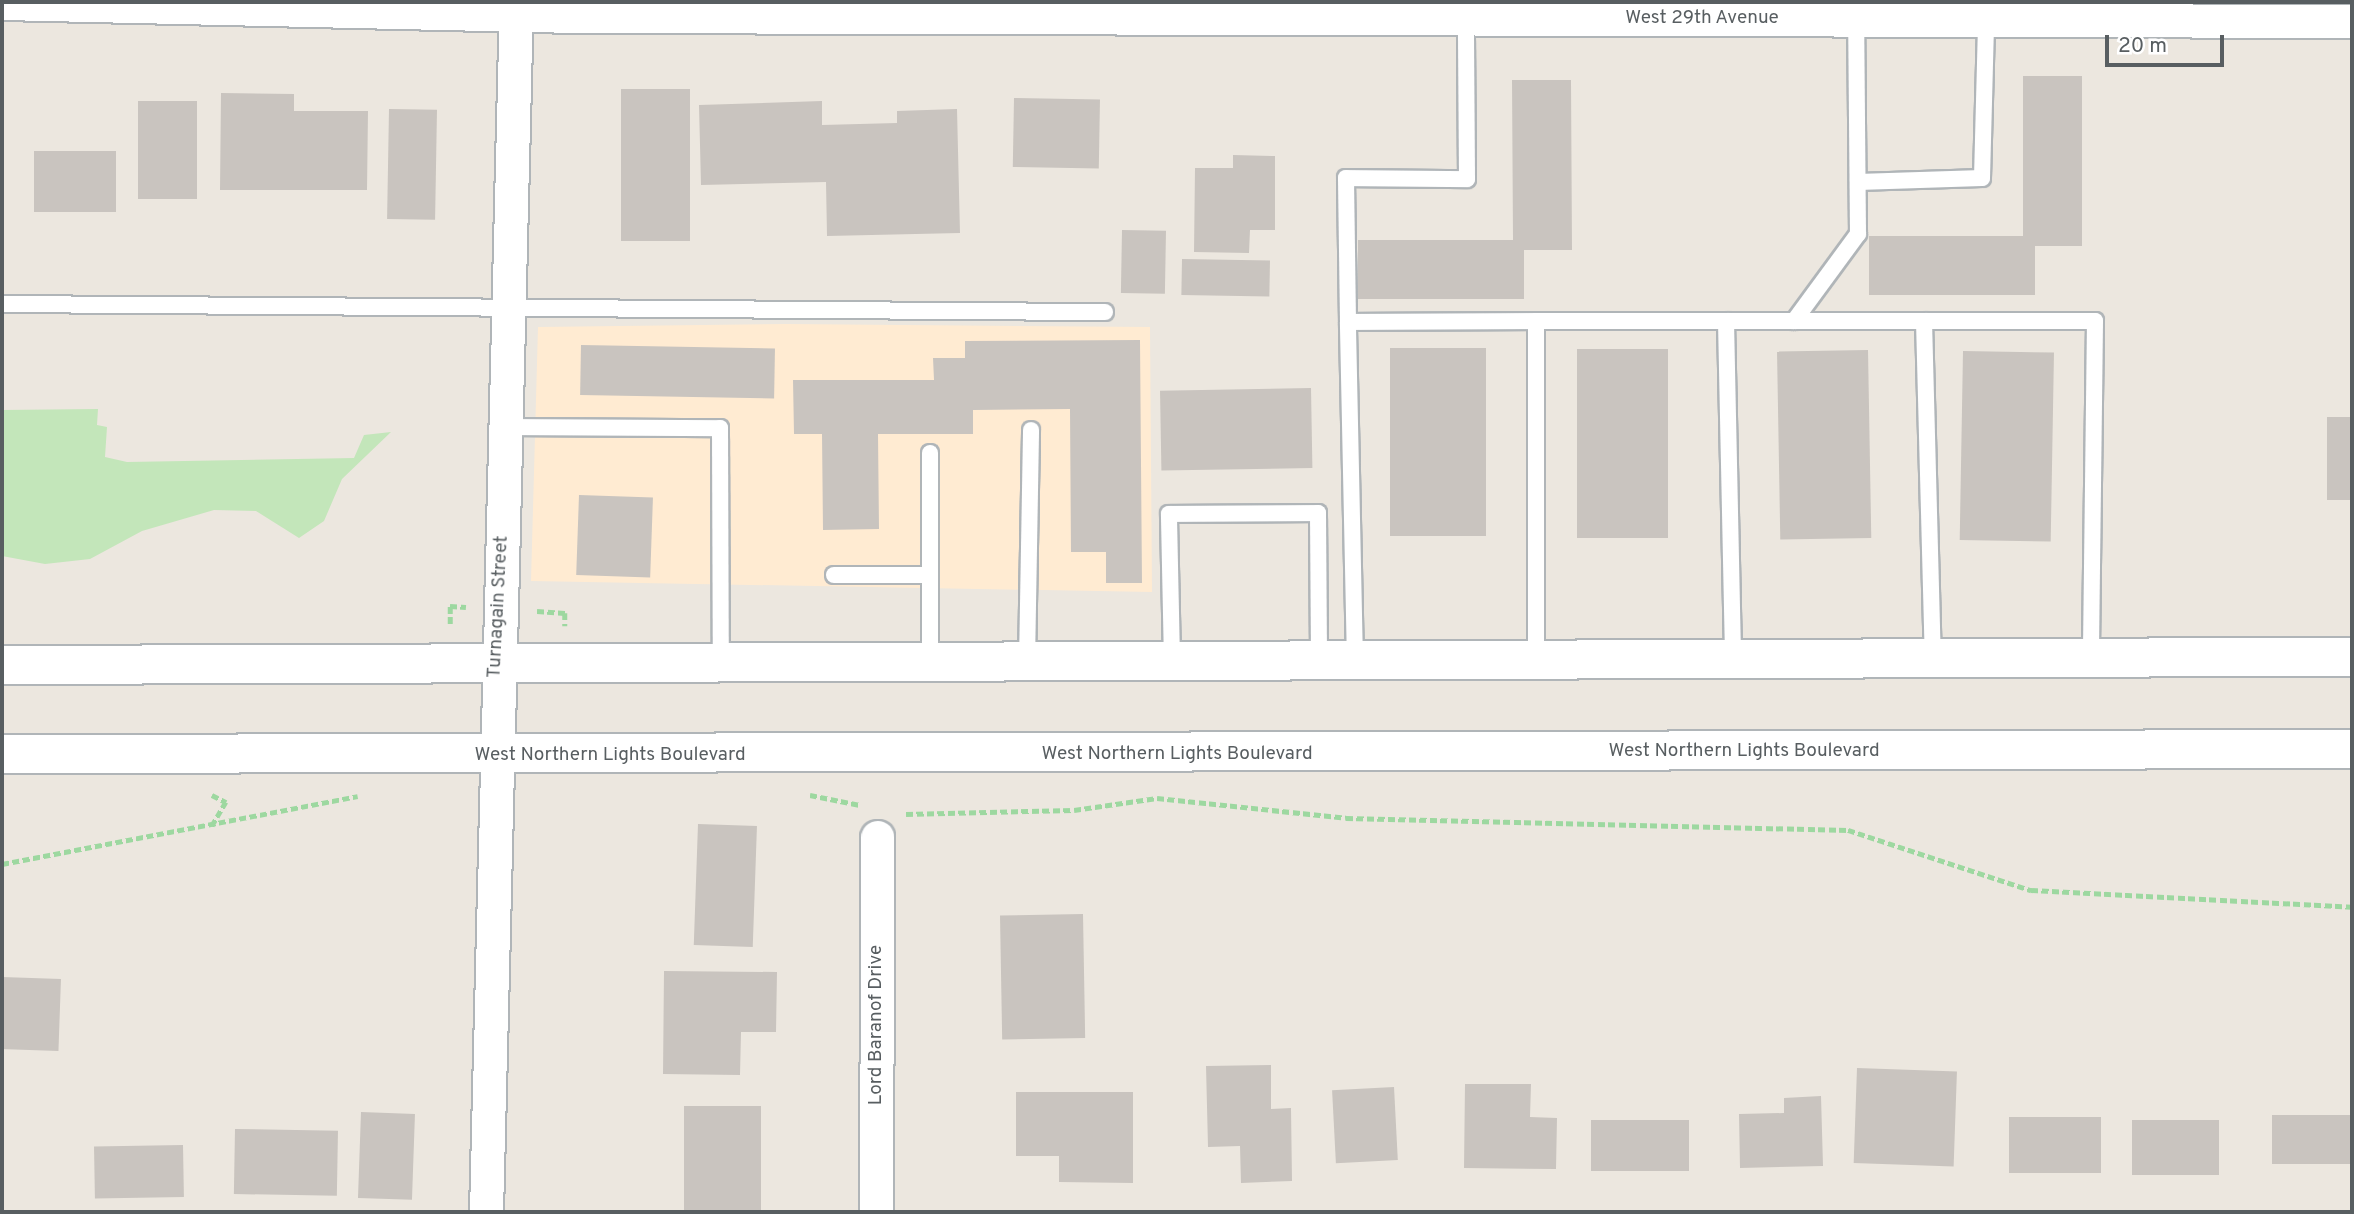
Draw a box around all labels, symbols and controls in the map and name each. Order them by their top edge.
street label: West 29th Avenue [1625,8,1779,30]
scale bar [2109,21,2228,65]
text: 20 m [2118,33,2167,60]
street label: Turnagain Street [484,535,514,679]
street label: West Northern Lights Boulevard [1608,741,1880,763]
street label: West Northern Lights Boulevard [1041,744,1313,766]
street label: West Northern Lights Boulevard [474,745,746,767]
street label: Lord Baranof Drive [866,945,888,1105]

